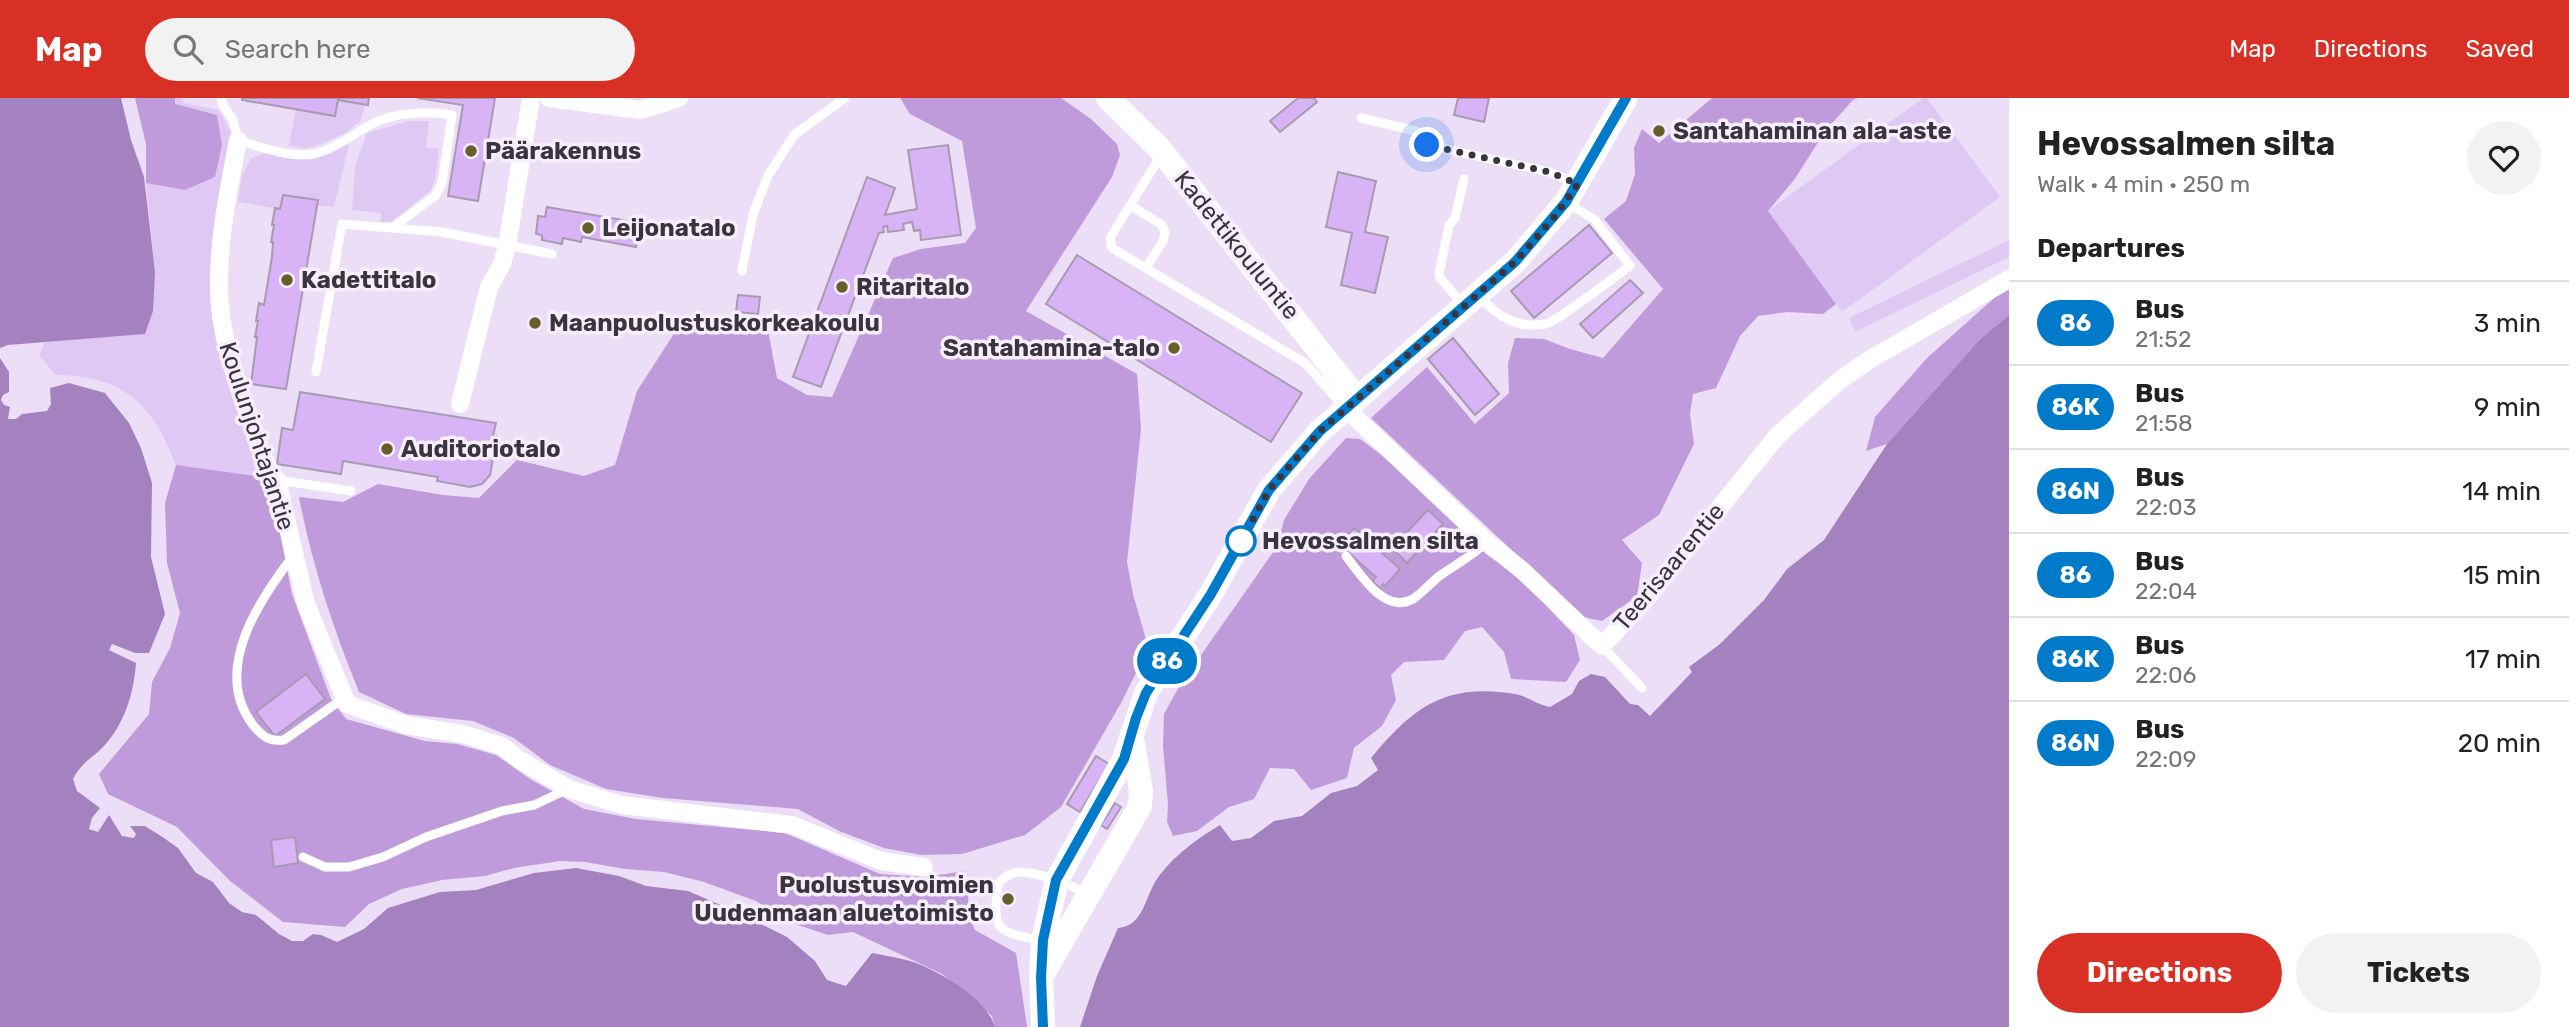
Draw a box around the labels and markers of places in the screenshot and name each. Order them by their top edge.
place label: Santahaminan ala-aste [1673,117,1952,145]
marker: Santahaminan ala-aste [1651,123,1667,139]
place label: Päärakennus [485,137,641,165]
marker: Päärakennus [463,143,479,159]
place label: Leijonatalo [602,214,736,242]
marker: Leijonatalo [580,220,596,236]
place label: Kadettitalo [301,266,436,294]
marker: Kadettitalo [279,272,295,288]
place label: Ritaritalo [856,273,969,301]
marker: Ritaritalo [834,279,850,295]
place label: Maanpuolustuskorkeakoulu [549,309,880,337]
marker: Maanpuolustuskorkeakoulu [527,315,543,331]
place label: Santahamina-talo [943,334,1160,362]
marker: Santahamina-talo [1166,340,1182,356]
place label: Auditoriotalo [401,435,561,463]
marker: Auditoriotalo [379,441,395,457]
marker: Hevossalmen silta [1226,526,1256,556]
place label: Hevossalmen silta [1262,527,1479,555]
place label: Puolustusvoimien Uudenmaan aluetoimisto [694,871,994,927]
marker: Puolustusvoimien Uudenmaan aluetoimisto [1000,891,1016,907]

